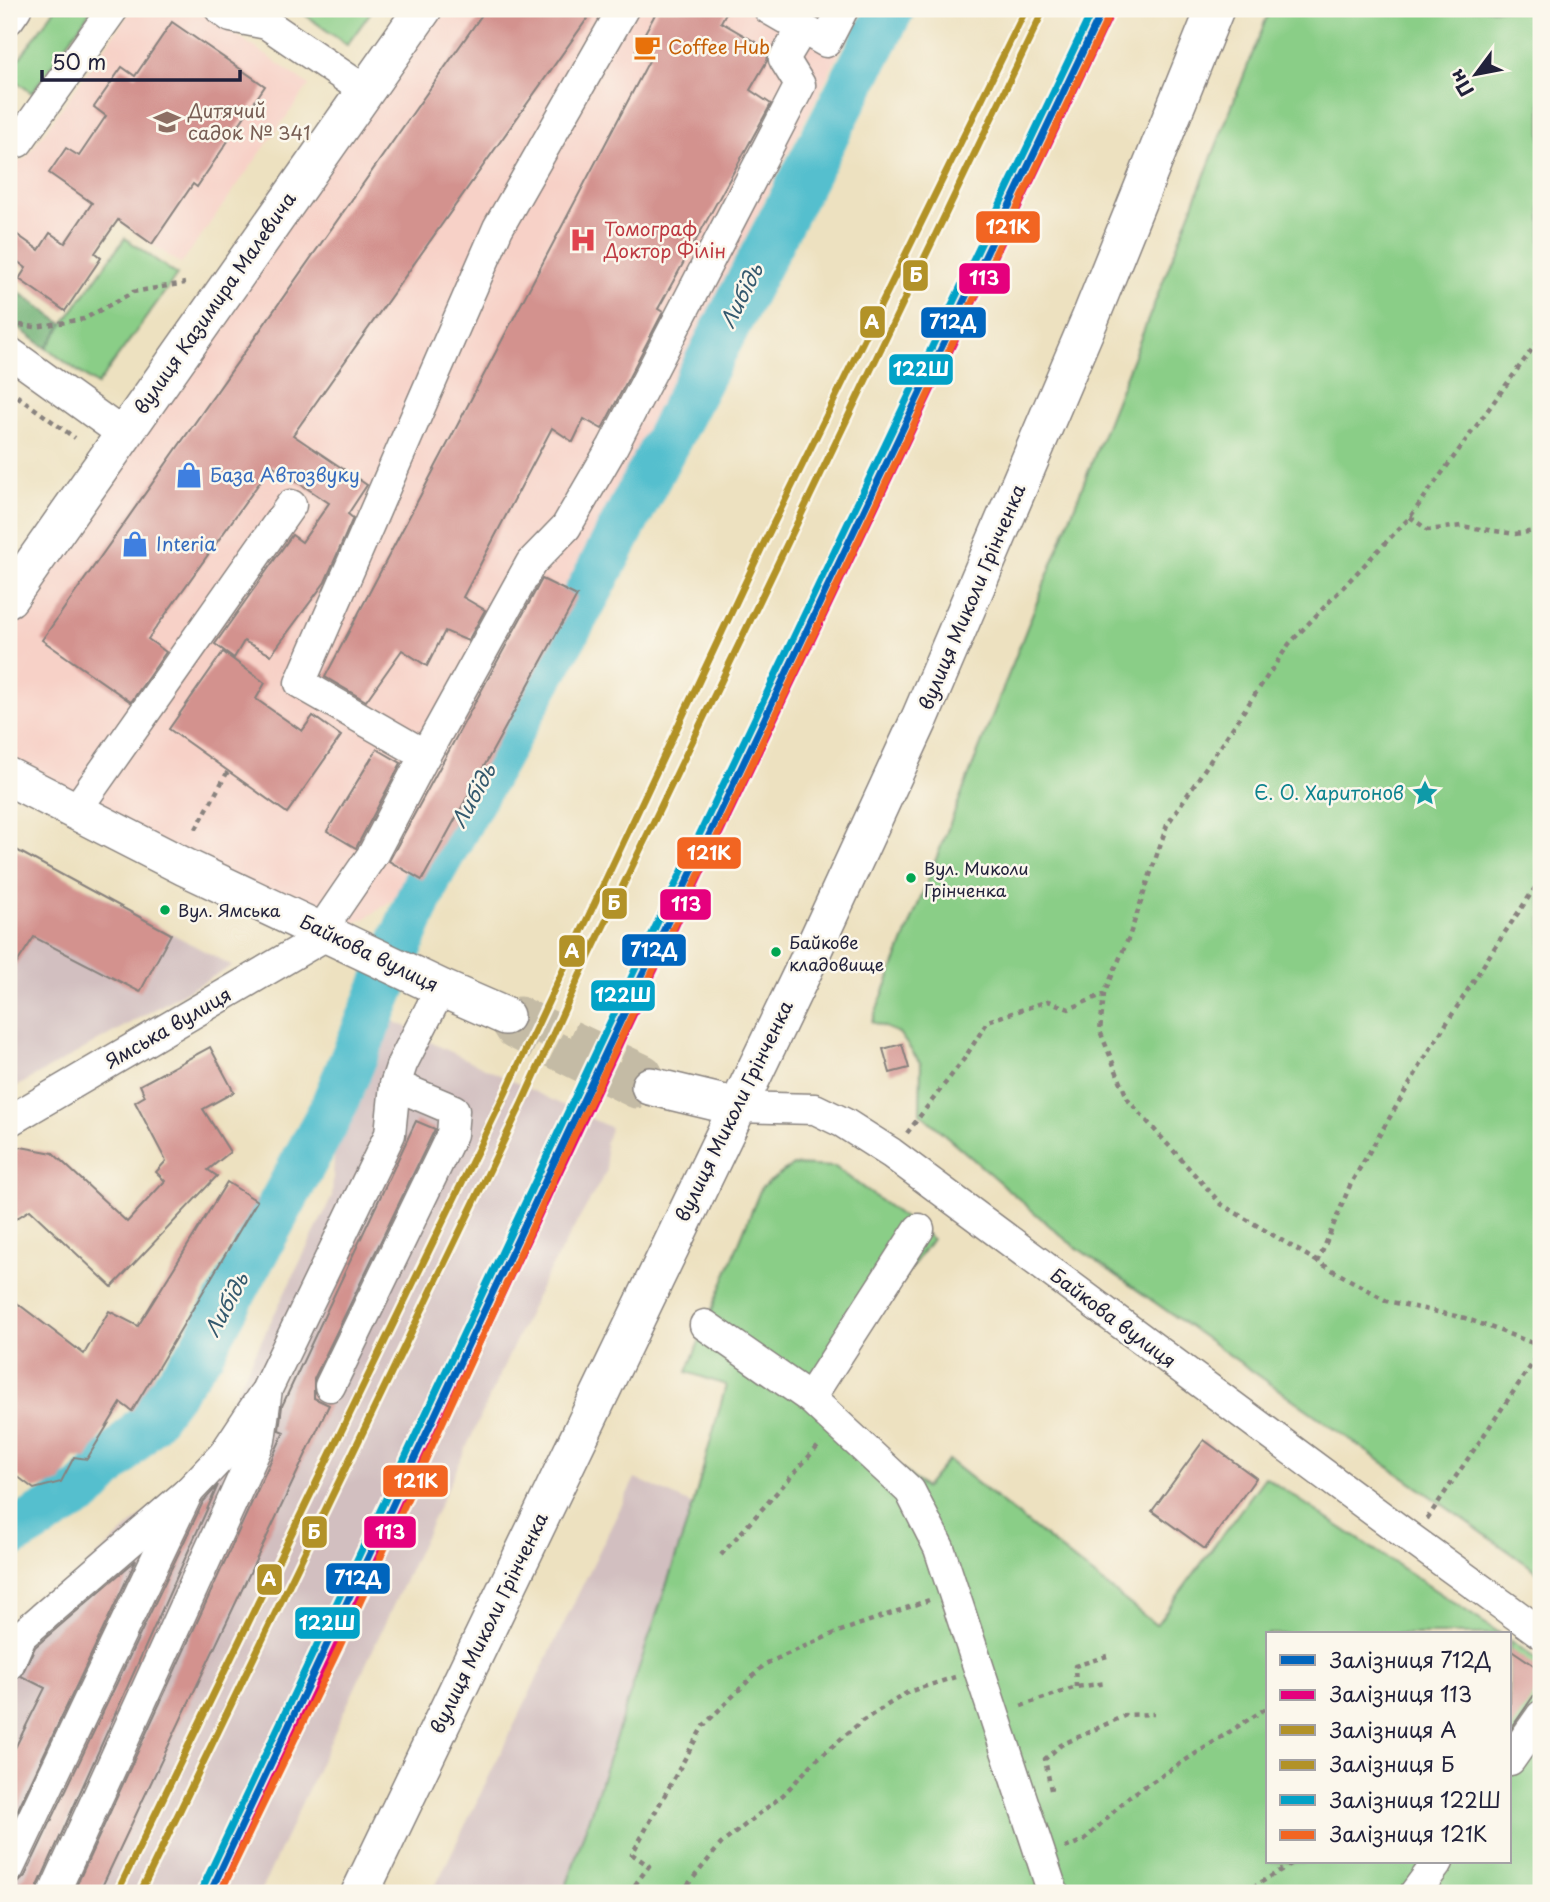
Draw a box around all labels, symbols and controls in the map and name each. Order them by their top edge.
cafe icon: Coffee Hub [632,32,662,62]
place label: Coffee Hub [668,32,770,60]
scale bar [42,38,240,82]
north arrow [1442,38,1512,108]
text: 50 m [52,45,106,77]
text: Пн [1442,64,1480,103]
place label: Дитячий садок № 341 [187,96,310,146]
school or university icon: Дитячий садок № 341 [152,107,182,137]
street label: вулиця Казимира Малевича [127,186,302,419]
line badge: 121К [975,210,1041,244]
text: 121К [986,212,1030,240]
place label: Томограф Доктор Філін [603,214,726,264]
hospital icon: Томограф Доктор Філін [568,225,598,255]
water label: Либідь [710,256,771,333]
line badge: Б [902,259,929,292]
text: Б [909,260,923,288]
line badge: 113 [958,262,1011,295]
text: 113 [969,263,999,291]
line badge: A [859,305,886,339]
line badge: 712Д [920,306,987,339]
text: A [865,307,880,335]
text: 712Д [929,307,977,335]
line badge: 122Ш [888,353,954,386]
text: 122Ш [893,354,949,382]
shop icon: База Автозвуку [174,460,204,490]
place label: База Автозвуку [210,460,360,488]
street label: вулиця Миколи Грінченка [911,479,1031,714]
shop icon: Interia [120,529,150,559]
place label: Interia [156,529,216,557]
water label: Либідь [442,756,503,833]
place label: Є. О. Харитонов [1254,778,1404,806]
place icon: Є. О. Харитонов [1410,778,1440,808]
line badge: 121К [676,836,742,870]
text: 121К [687,838,731,866]
place label: Вул. Миколи Грінченка [924,855,1029,903]
marker: Вул. Миколи Грінченка [904,871,918,885]
line badge: Б [601,887,628,920]
text: Б [607,888,621,916]
line badge: 113 [659,888,712,921]
text: 113 [671,889,701,917]
place label: Вул. Ямська [178,897,281,923]
marker: Вул. Ямська [158,903,172,917]
street label: Байкова вулиця [295,906,444,998]
place label: Байкове кладовище [789,929,884,977]
line badge: 712Д [621,933,687,967]
line badge: A [558,934,586,968]
text: 712Д [630,935,678,963]
text: A [565,936,580,964]
marker: Байкове кладовище [769,945,783,959]
line badge: 122Ш [590,979,656,1012]
street label: Ямська вулиця [99,980,236,1075]
text: 122Ш [595,980,651,1008]
street label: вулиця Миколи Грінченка [667,995,799,1226]
street label: Байкова вулиця [1045,1261,1182,1374]
water label: Либідь [195,1265,256,1342]
line badge: 121К [382,1464,449,1498]
text: 121К [394,1466,438,1494]
street label: вулиця Миколи Грінченка [422,1507,554,1738]
line badge: Б [301,1515,328,1549]
line badge: 113 [363,1515,417,1549]
text: Б [307,1517,321,1545]
text: 113 [375,1517,405,1545]
line badge: 712Д [325,1562,391,1595]
line badge: A [256,1563,283,1596]
text: 712Д [334,1563,382,1591]
text: A [262,1564,277,1592]
line badge: 122Ш [294,1606,361,1640]
text: 122Ш [299,1608,355,1636]
legend [1266,1632,1512,1864]
text: Залізниця 712Д [1329,1643,1492,1675]
text: Залізниця 113 [1329,1677,1472,1709]
text: Залізниця A [1329,1713,1457,1745]
text: Залізниця Б [1329,1747,1455,1779]
text: Залізниця 122Ш [1329,1783,1501,1815]
text: Залізниця 121К [1329,1817,1488,1849]

